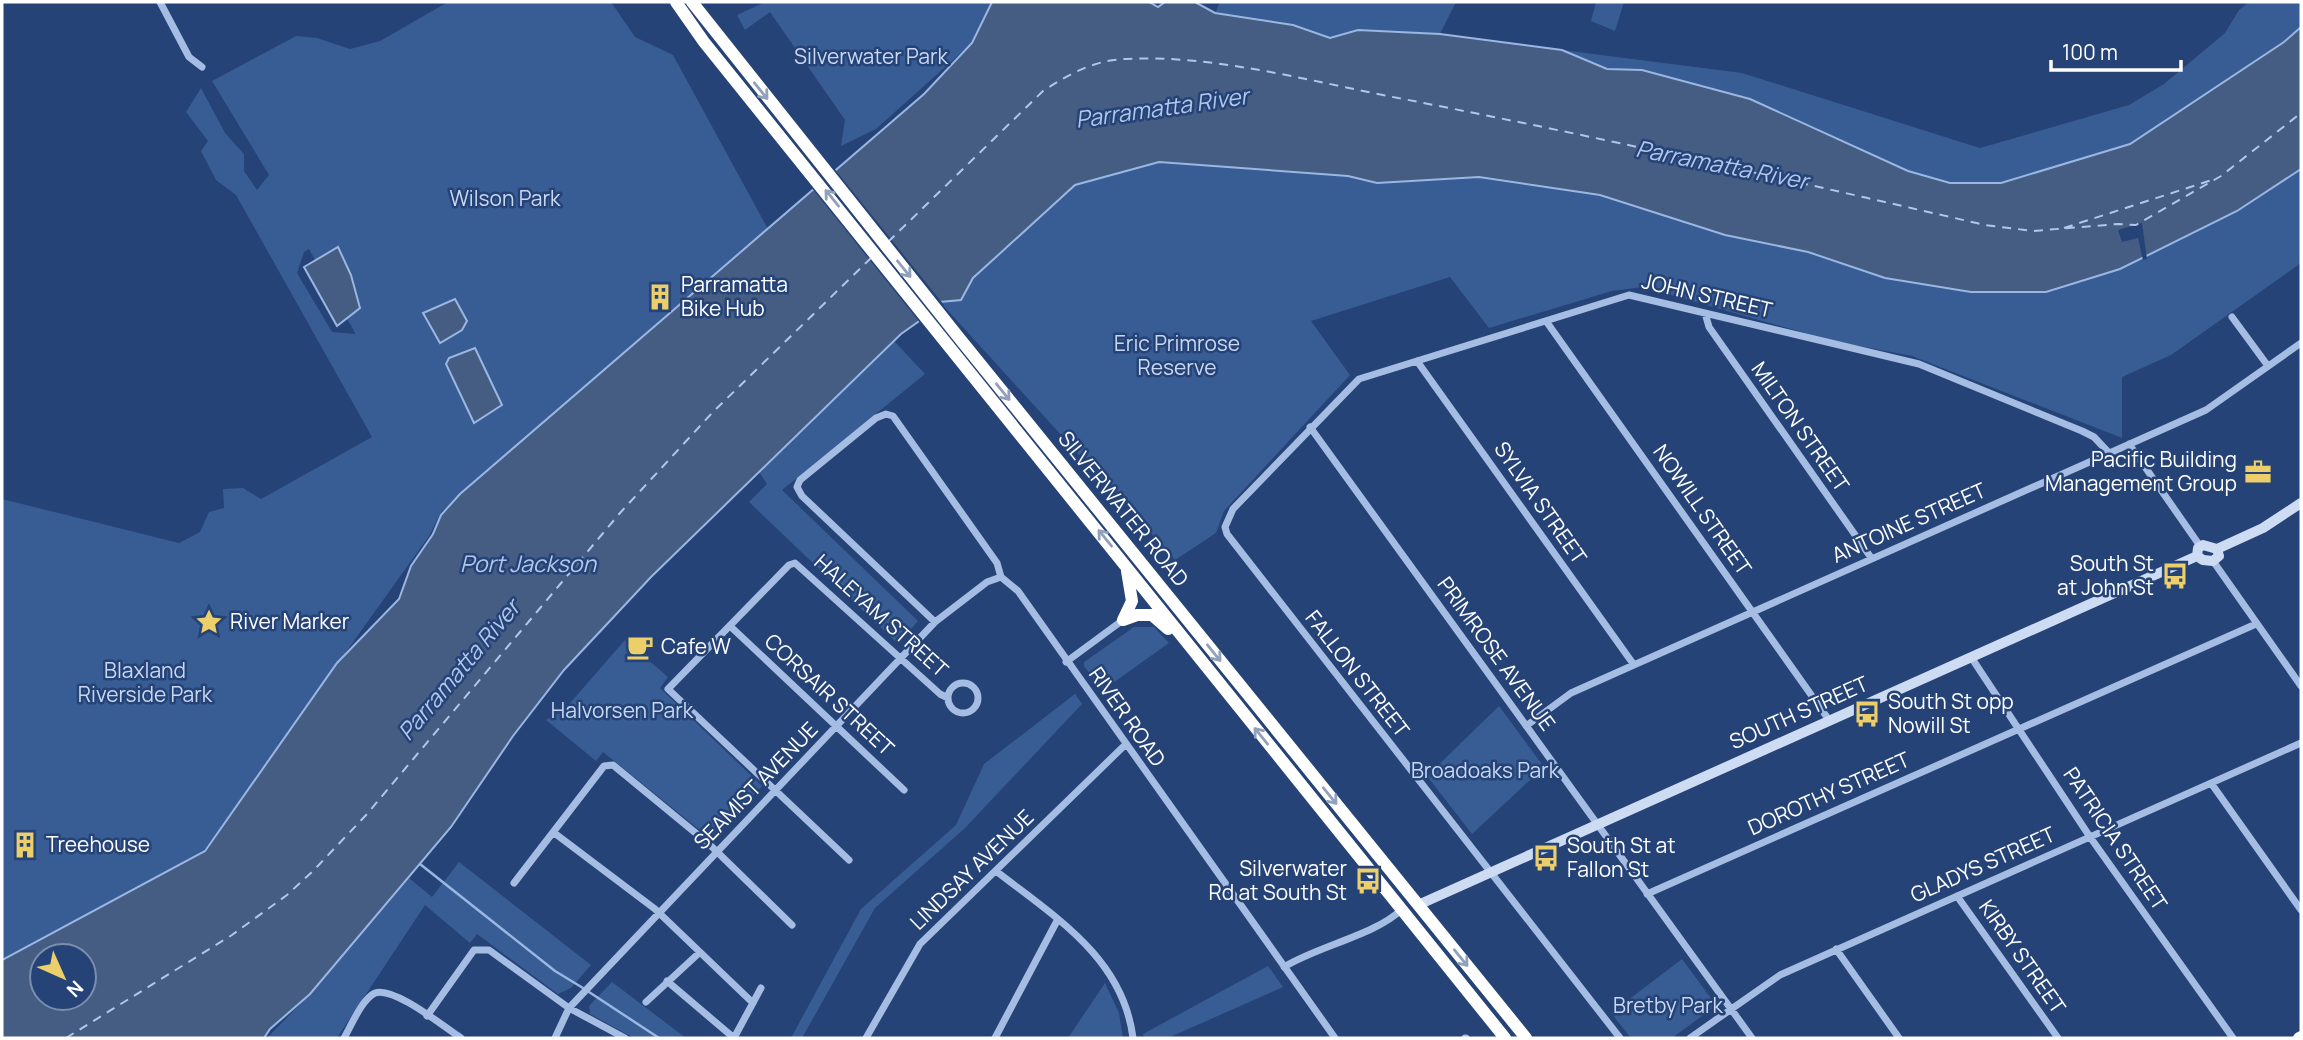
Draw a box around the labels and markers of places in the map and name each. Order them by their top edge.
place label: Parramatta Bike Hub [681,270,788,322]
building icon: Parramatta Bike Hub [645,282,675,312]
place label: Pacific Building Management Group [2045,445,2237,497]
office icon: Pacific Building Management Group [2243,457,2273,487]
place label: South St at John St [2057,549,2154,601]
bus stop icon: South St at John St [2160,561,2190,591]
place icon: River Marker [194,607,224,637]
place label: River Marker [230,607,350,635]
cafe icon: Cafe W [625,632,655,662]
place label: Cafe W [661,632,731,660]
place label: South St opp Nowill St [1888,687,2014,739]
bus stop icon: South St opp Nowill St [1852,699,1882,729]
building icon: Treehouse [10,830,40,860]
place label: Treehouse [46,830,150,858]
place label: South St at Fallon St [1567,831,1676,883]
bus stop icon: South St at Fallon St [1531,843,1561,873]
place label: Silverwater Rd at South St [1209,854,1347,906]
bus stop icon: Silverwater Rd at South St [1353,866,1383,896]

